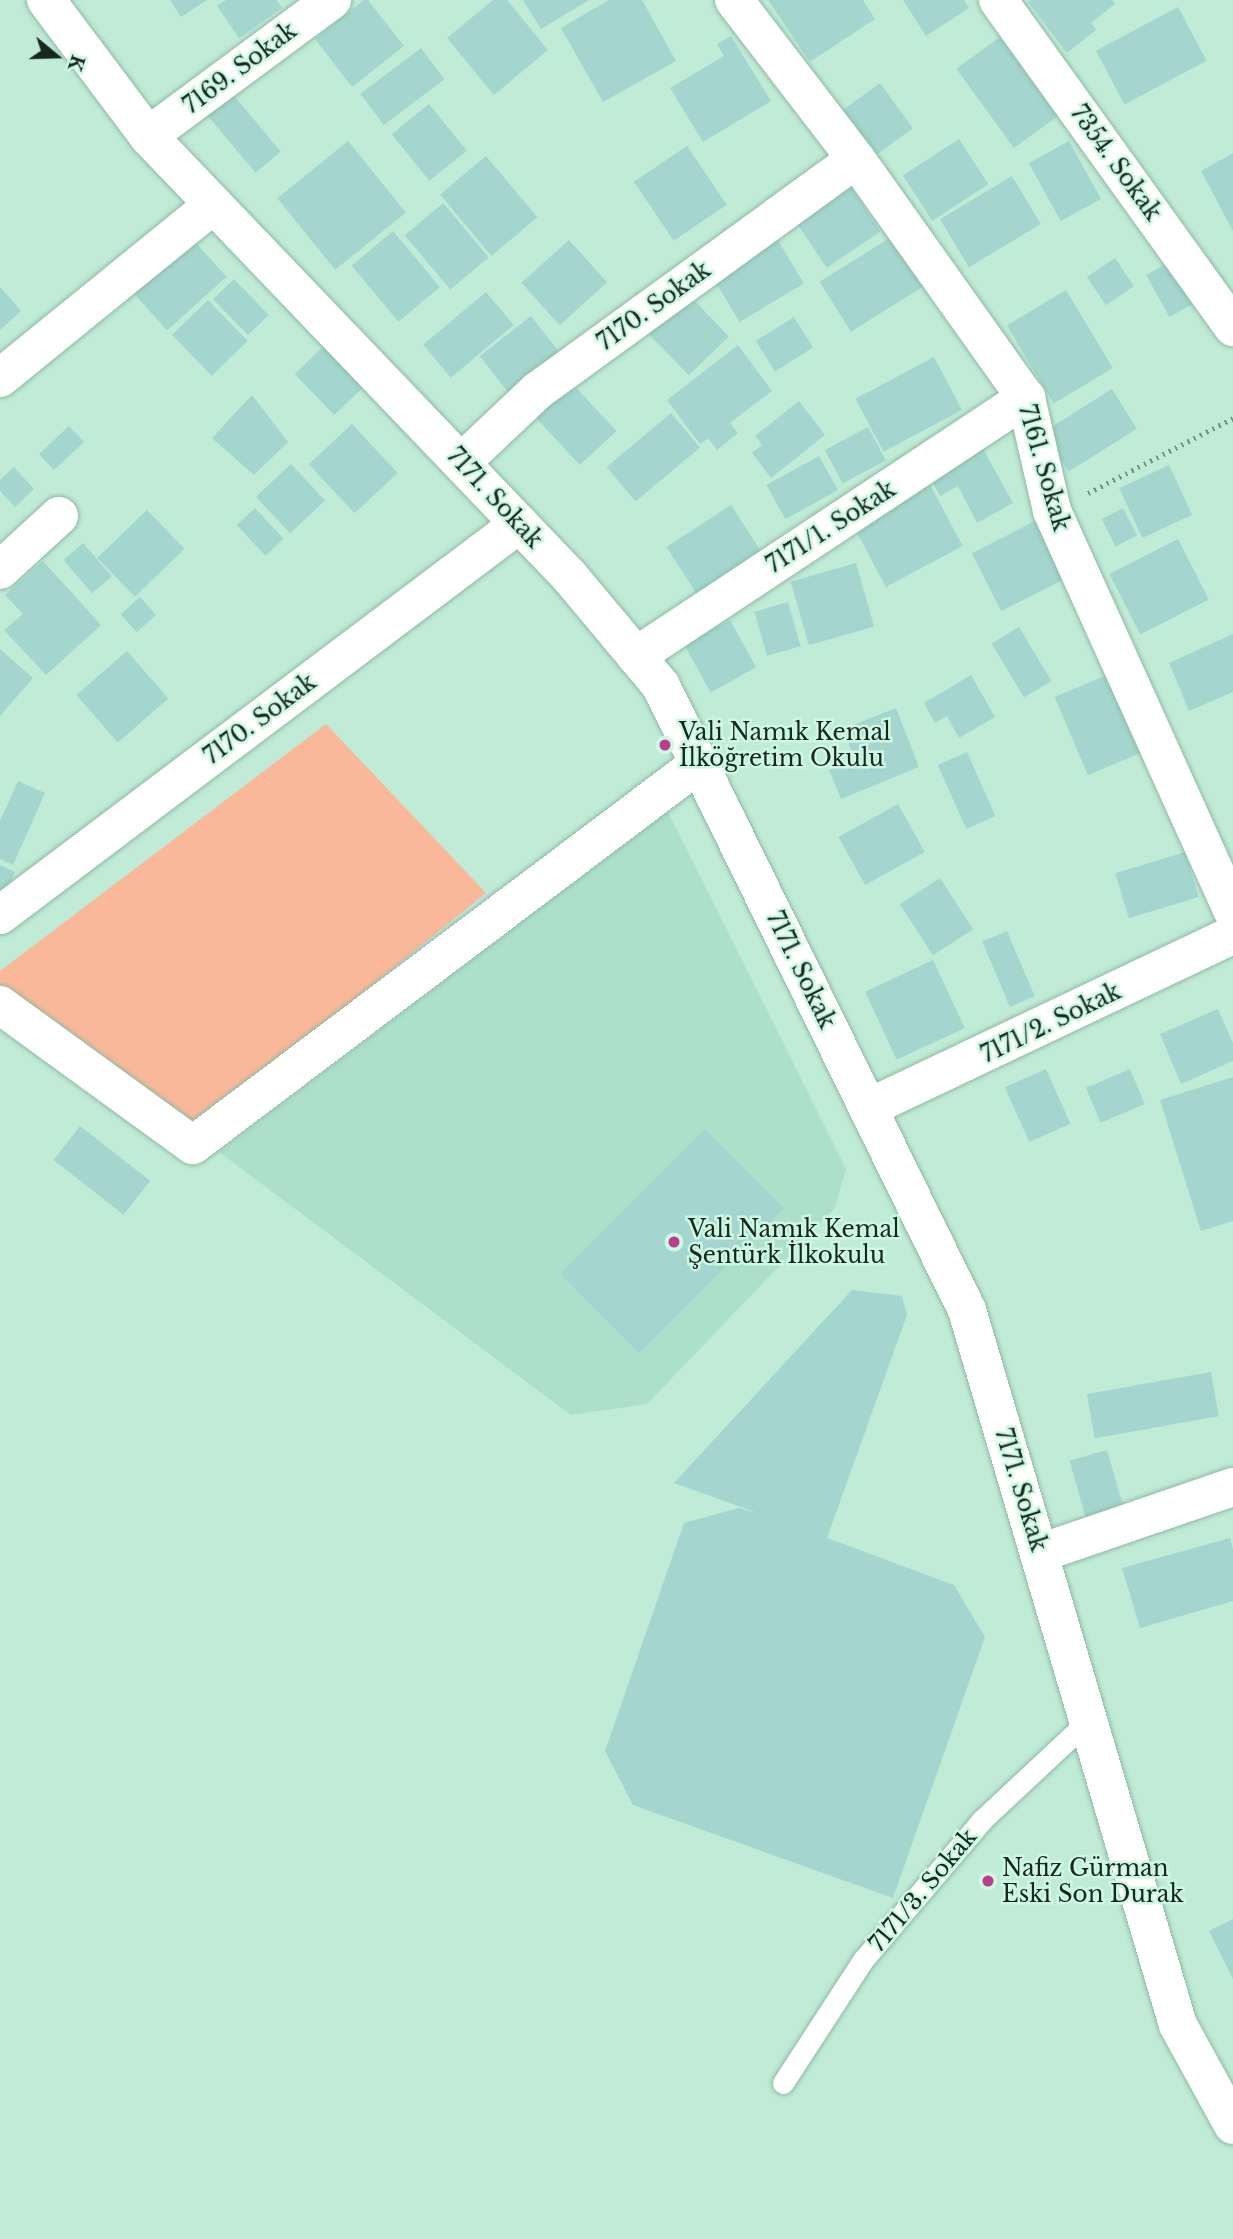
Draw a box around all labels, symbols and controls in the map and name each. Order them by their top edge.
street label: 7169. Sokak [178,17,302,119]
north arrow [21,21,91,91]
text: K [63,52,90,74]
street label: 7354. Sokak [1065,100,1167,226]
street label: 7170. Sokak [592,256,716,356]
street label: 7161. Sokak [1013,401,1075,535]
street label: 7171. Sokak [442,442,548,554]
street label: 7171/1. Sokak [761,475,901,579]
street label: 7170. Sokak [199,668,321,770]
place label: Vali Namık Kemal İlköğretim Okulu [679,718,891,772]
marker: Vali Namık Kemal İlköğretim Okulu [657,737,673,753]
street label: 7171. Sokak [761,907,841,1033]
street label: 7171/2. Sokak [977,977,1125,1069]
place label: Vali Namık Kemal Şentürk İlkokulu [688,1215,900,1269]
marker: Vali Namık Kemal Şentürk İlkokulu [666,1234,682,1250]
street label: 7171. Sokak [989,1425,1053,1555]
street label: 7171/3. Sokak [864,1823,982,1957]
place label: Nafiz Gürman Eski Son Durak [1002,1854,1184,1908]
marker: Nafiz Gürman Eski Son Durak [980,1873,996,1889]

